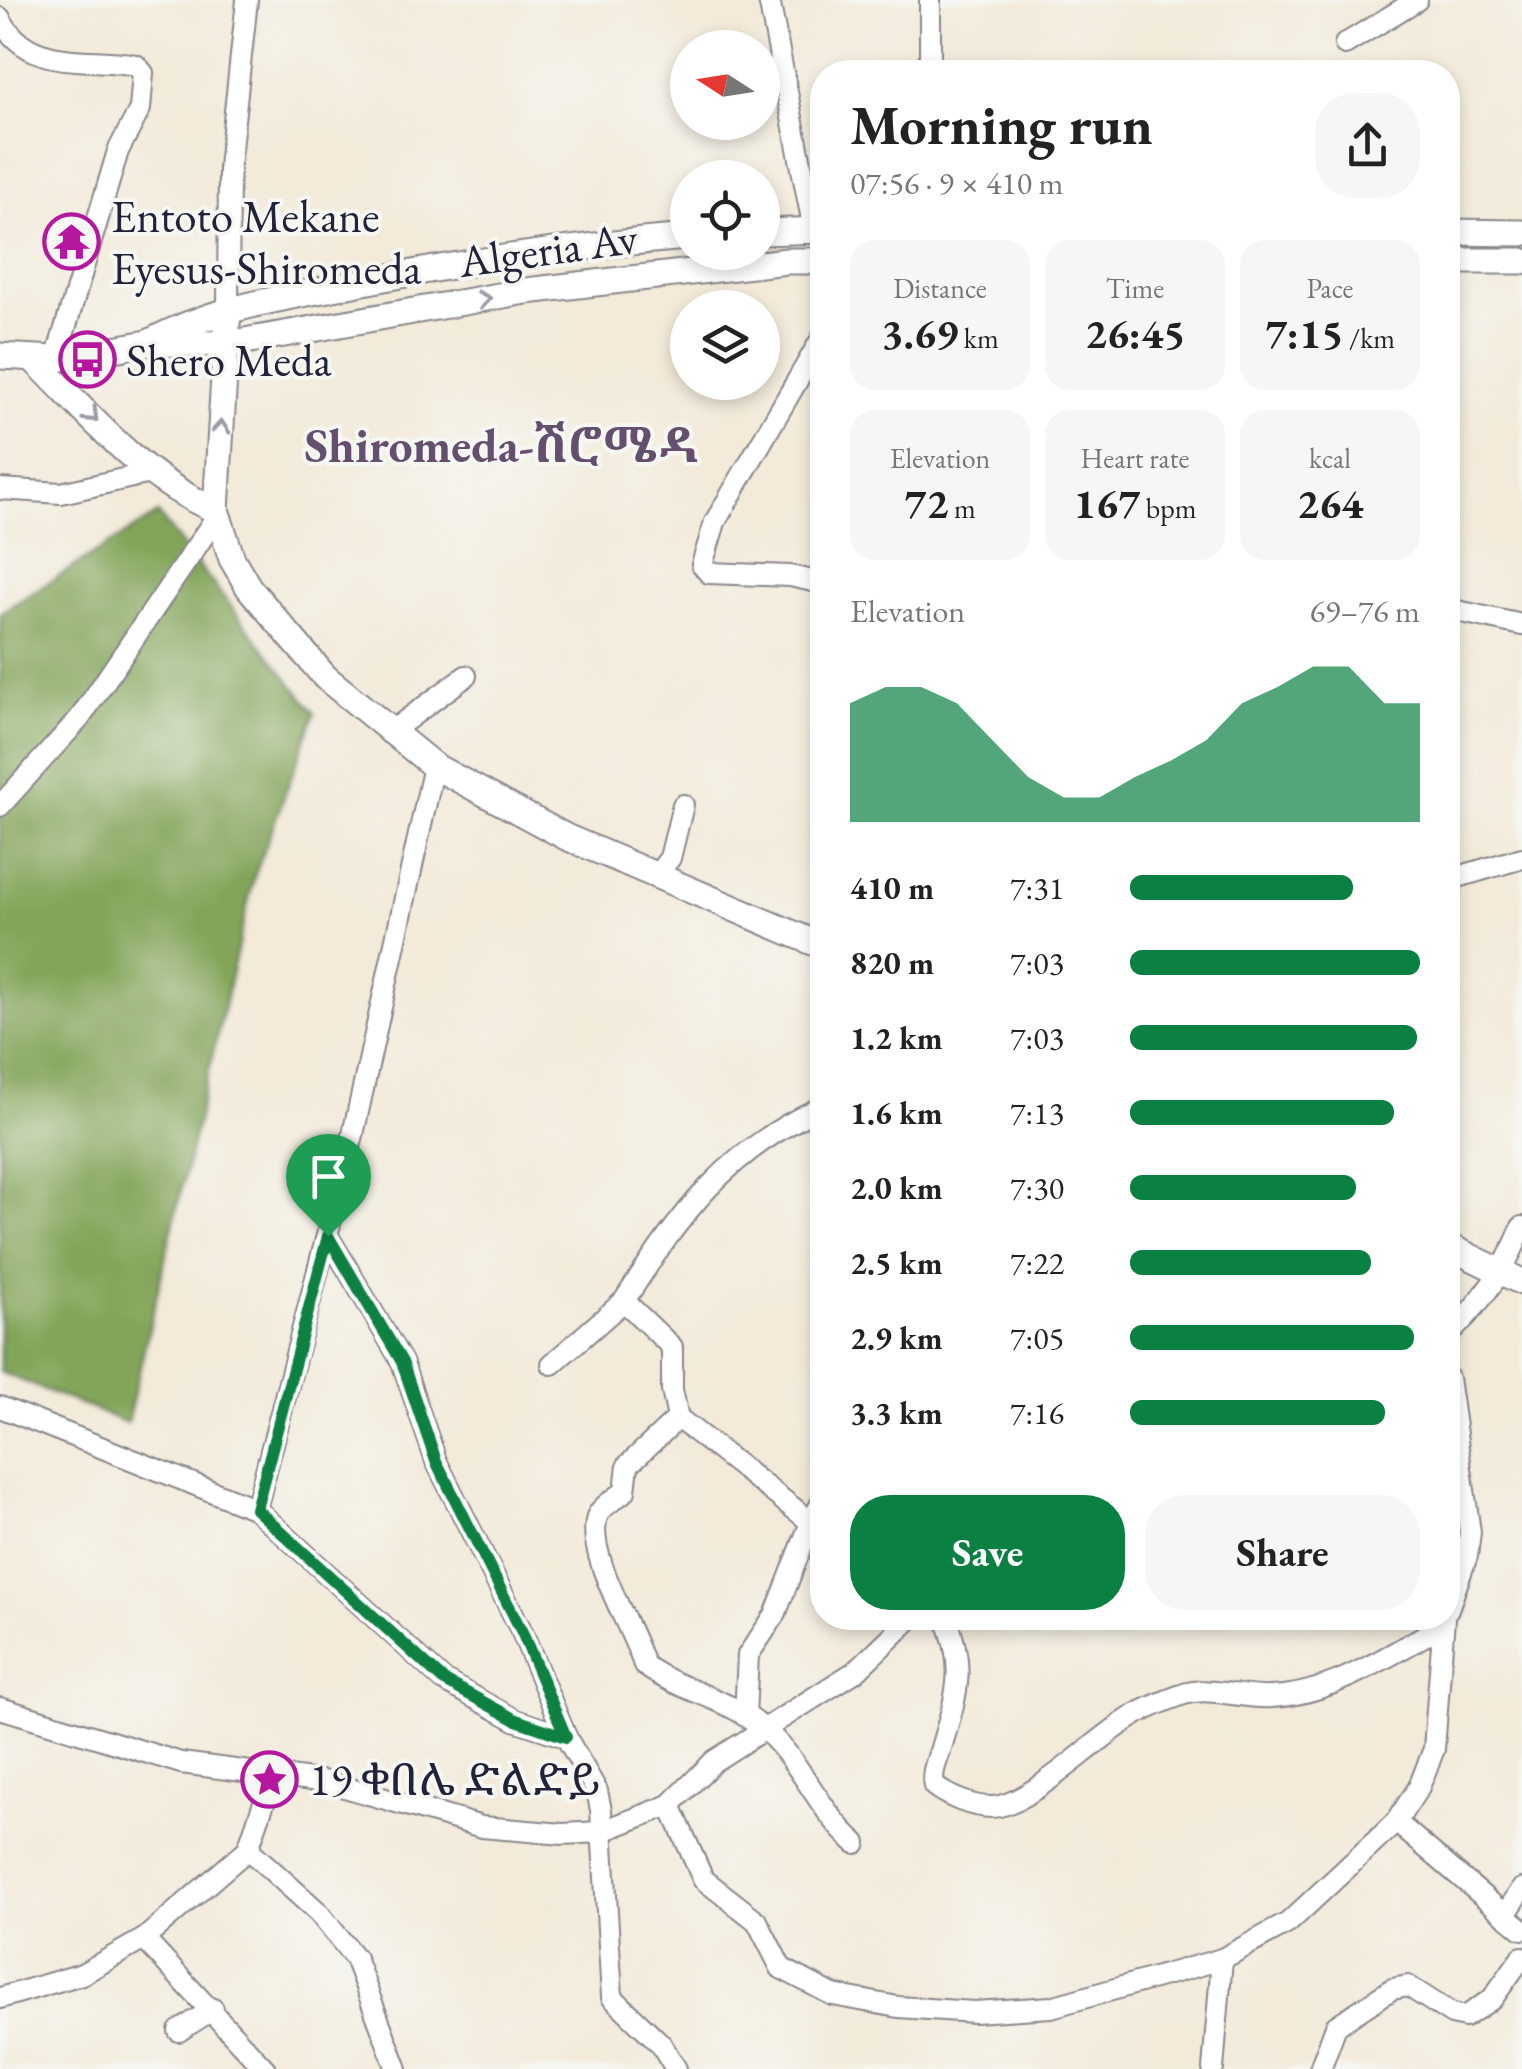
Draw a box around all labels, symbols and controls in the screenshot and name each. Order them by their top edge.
north arrow [670,30,780,140]
map controls [670,30,780,400]
text: Morning run [850,89,1153,160]
button: share [1315,93,1420,198]
button: locate [670,160,780,270]
text: 07:56 · 9 × 410 m [850,162,1063,204]
place label: Entoto Mekane Eyesus-Shiromeda [111,187,422,297]
street label: Algeria Av [454,208,641,290]
temple icon: Entoto Mekane Eyesus-Shiromeda [42,212,102,272]
text: Distance [893,270,987,306]
text: Time [1106,270,1164,306]
text: Pace [1307,270,1353,306]
one-way arrow [476,289,492,310]
button: layers [670,290,780,400]
text: 3.69 [881,306,958,361]
text: 26:45 [1085,306,1185,361]
text: 7:15 [1265,306,1343,361]
text: km [958,320,999,356]
text: /km [1343,320,1395,356]
bus stop icon: Shero Meda [57,330,117,390]
place label: Shero Meda [126,331,331,389]
one-way arrow [80,405,98,423]
district label: Shiromeda-ሽሮሜዳ [304,414,698,476]
one-way arrow [210,419,232,435]
text: Elevation [890,440,990,476]
text: Heart rate [1081,440,1189,476]
text: kcal [1309,440,1351,476]
text: 72 [904,476,949,531]
text: 167 [1074,476,1140,531]
text: 264 [1297,476,1363,531]
text: m [949,490,976,526]
text: bpm [1140,490,1197,526]
text: Elevation [850,590,965,632]
text: 69–76 m [1310,590,1420,632]
text: 410 m [850,867,934,909]
text: 7:31 [1010,867,1064,909]
text: 820 m [850,942,934,984]
text: 7:03 [1010,942,1064,984]
text: 1.2 km [850,1017,943,1059]
text: 7:03 [1010,1017,1064,1059]
text: 1.6 km [850,1092,943,1134]
text: 7:13 [1010,1092,1064,1134]
pin [286,1134,371,1237]
icon: arrive [301,1149,356,1204]
text: 2.0 km [850,1167,943,1209]
text: 7:30 [1010,1167,1064,1209]
text: 2.5 km [850,1242,943,1284]
text: 7:22 [1010,1242,1064,1284]
text: 2.9 km [850,1317,943,1359]
text: 7:05 [1010,1317,1064,1359]
text: 3.3 km [850,1392,943,1434]
text: 7:16 [1010,1392,1064,1434]
button: Save [850,1495,1125,1610]
button: Share [1145,1495,1420,1610]
place icon: 19 ቀበሌ ድልድይ [240,1749,300,1809]
place label: 19 ቀበሌ ድልድይ [309,1750,599,1808]

